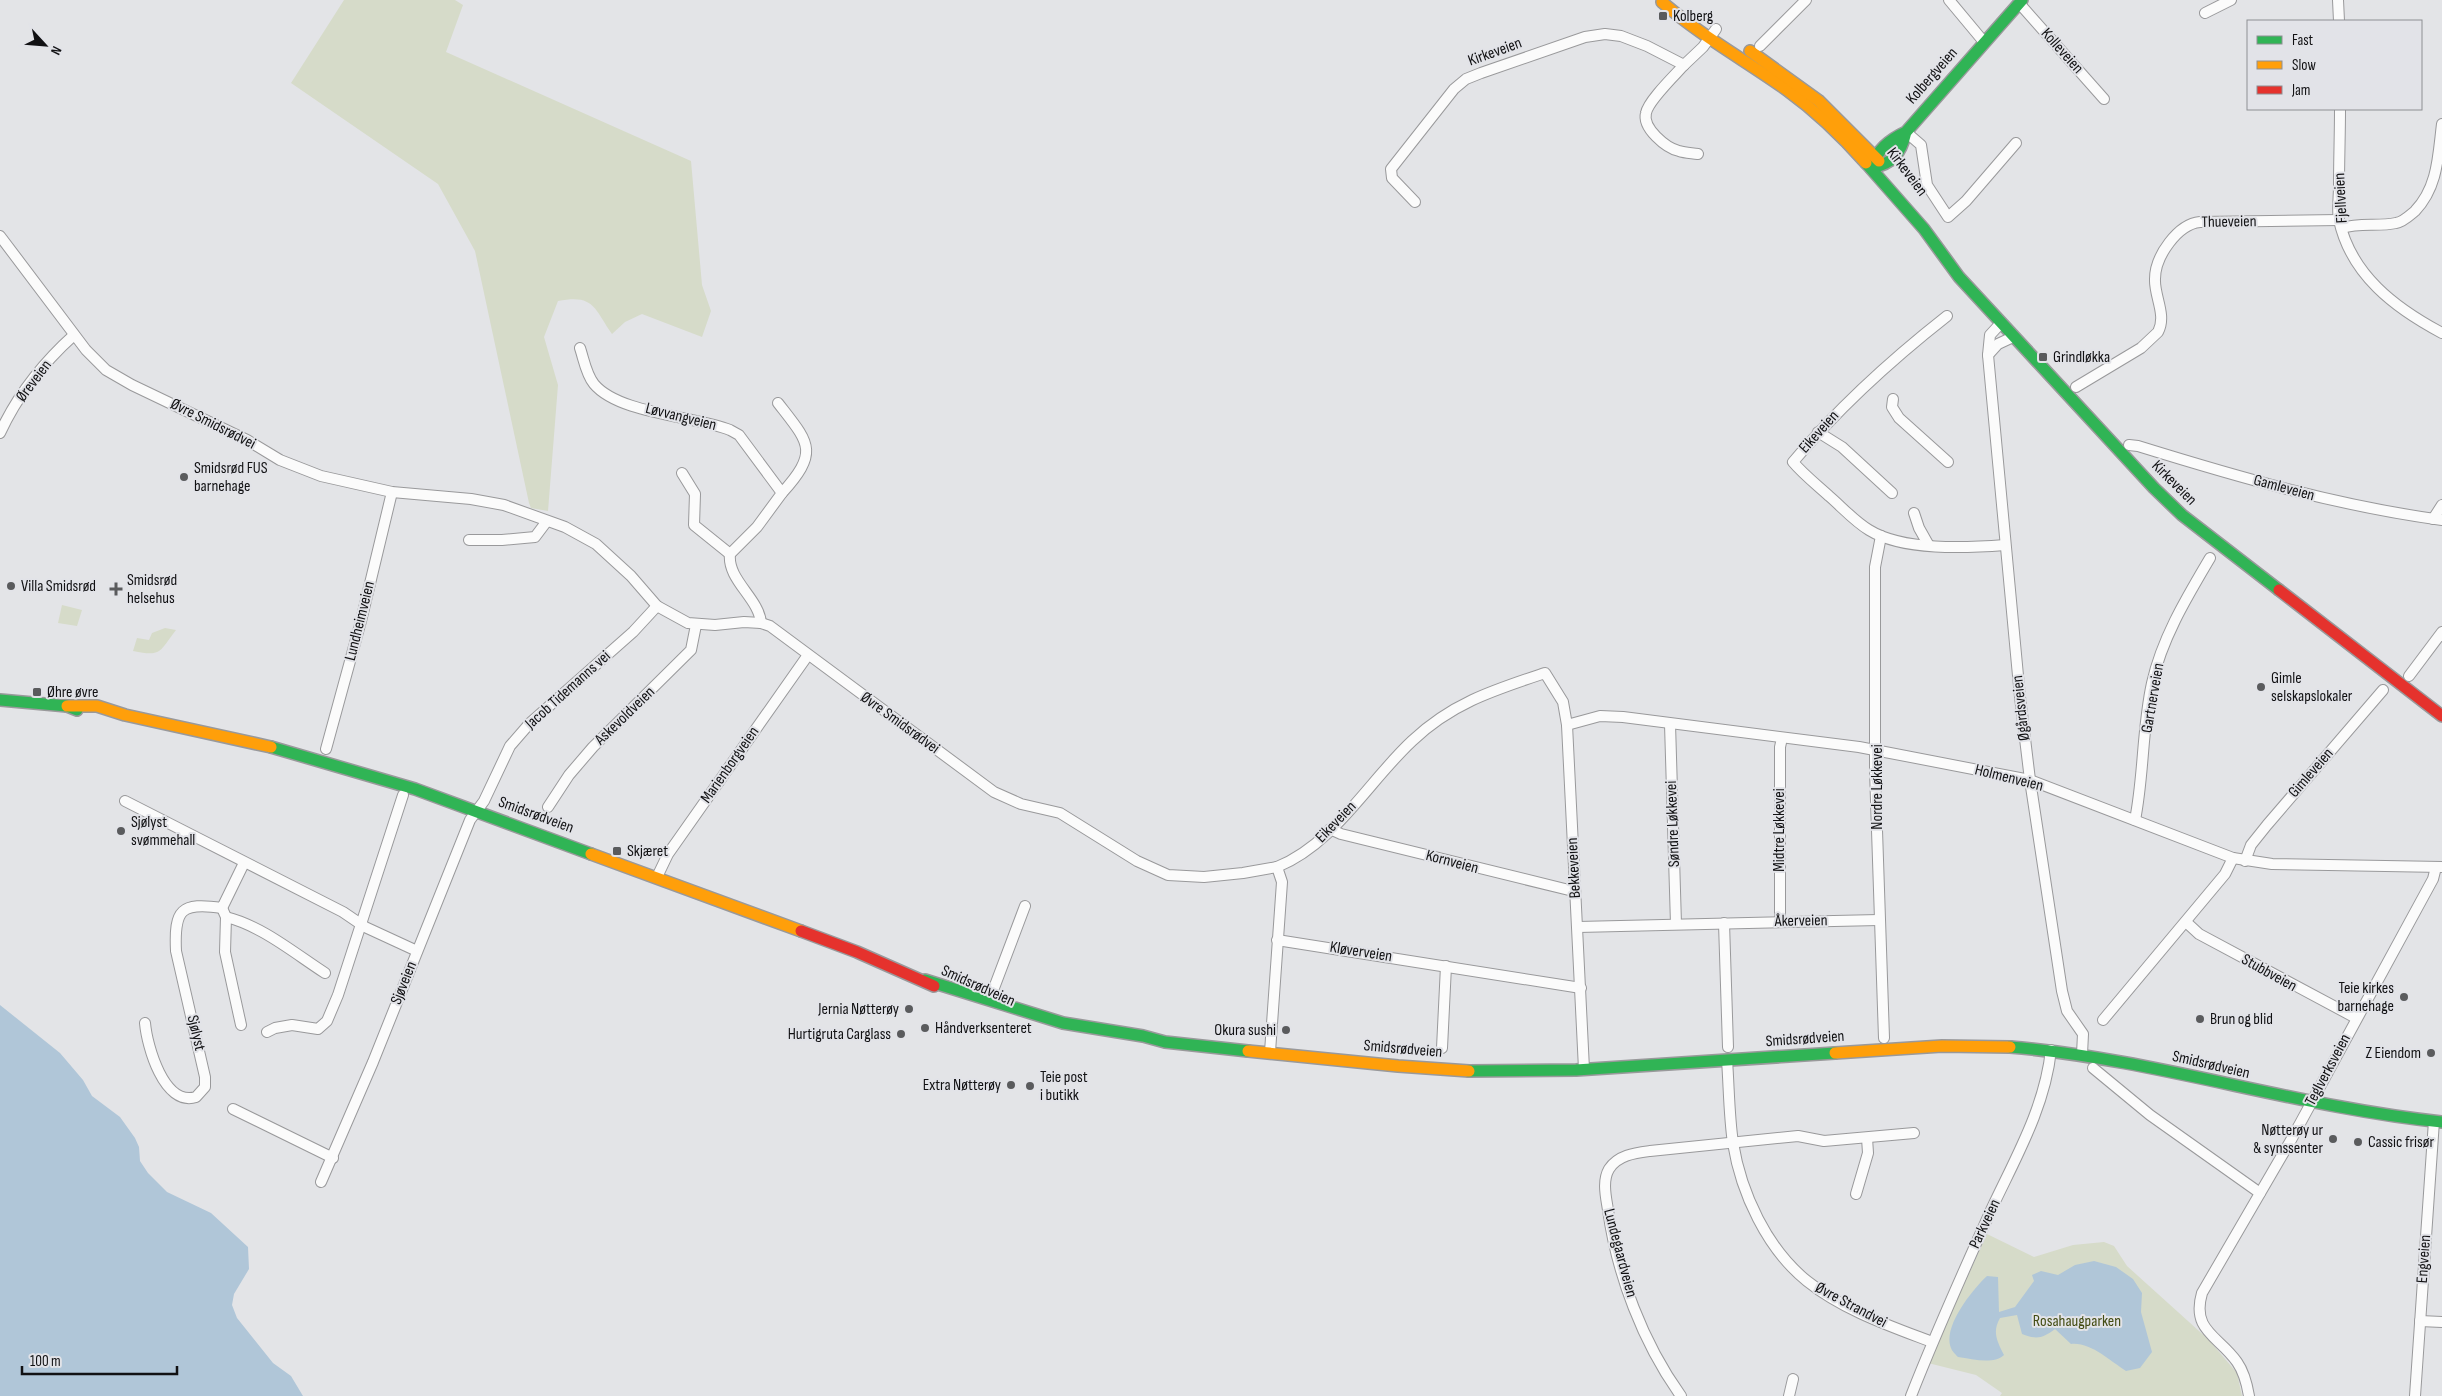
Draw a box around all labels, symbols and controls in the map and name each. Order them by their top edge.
place label: Kolberg [1673,7,1713,26]
marker: Kolberg [1657,10,1669,22]
north arrow [20,20,70,70]
legend [2247,20,2422,110]
street label: Kolleveien [2037,24,2087,78]
text: Fast [2292,31,2314,50]
street label: Kirkeveien [1466,34,1524,70]
text: N [47,43,66,58]
street label: Kolbergveien [1902,44,1962,108]
text: Slow [2292,56,2316,75]
text: Jam [2291,81,2310,100]
street label: Kirkeveien [1883,144,1931,200]
street label: Fjellveien [2330,172,2352,224]
street label: Thueveien [2201,212,2257,232]
place label: Grindløkka [2053,348,2110,367]
marker: Grindløkka [2037,351,2049,363]
street label: Øreveien [12,356,56,406]
street label: Øvre Smidsrødvei [167,394,259,454]
street label: Løvvangveien [644,399,718,435]
street label: Eikeveien [1795,407,1843,457]
street label: Kirkeveien [2148,457,2200,509]
place label: Smidsrød FUS barnehage [194,459,268,496]
marker: Smidsrød FUS barnehage [178,471,190,483]
street label: Gamleveien [2251,471,2317,505]
place label: Smidsrød helsehus [127,571,177,608]
place label: Villa Smidsrød [21,577,96,596]
street label: Lundheimveien [341,579,379,663]
marker: Villa Smidsrød [5,580,17,592]
marker: Smidsrød helsehus [109,582,123,596]
street label: Jacob Tidemanns vei [521,647,615,734]
street label: Gartnerveien [2138,662,2168,734]
place label: Gimle selskapslokaler [2271,669,2353,706]
street label: Øgårdsveien [2008,674,2034,742]
marker: Gimle selskapslokaler [2255,681,2267,693]
place label: Øhre øvre [47,683,99,702]
street label: Askevoldveien [590,683,659,750]
marker: Øhre øvre [31,686,43,698]
street label: Øvre Smidsrødvei [857,688,943,758]
street label: Marienborgveien [697,723,763,807]
street label: Nordre Løkkevei [1868,744,1887,830]
street label: Gimleveien [2284,744,2338,802]
street label: Holmenveien [1973,760,2045,796]
street label: Søndre Løkkevei [1662,780,1684,868]
street label: Midtre Løkkevei [1770,788,1789,872]
street label: Smidsrødveien [496,793,576,837]
street label: Eikeveien [1312,797,1360,847]
place label: Sjølyst svømmehall [131,813,195,850]
marker: Sjølyst svømmehall [115,825,127,837]
street label: Bekkeveien [1563,837,1585,899]
place label: Skjæret [627,842,668,861]
marker: Skjæret [611,845,623,857]
street label: Kornveien [1424,846,1480,878]
street label: Åkerveien [1773,911,1828,931]
street label: Kløverveien [1329,938,1393,966]
street label: Stubbveien [2238,950,2300,996]
street label: Sjøveien [387,959,421,1007]
street label: Smidsrødveien [938,961,1018,1011]
place label: Teie kirkes barnehage [2338,979,2394,1016]
marker: Teie kirkes barnehage [2398,991,2410,1003]
place label: Jernia Nøtterøy [817,1000,899,1019]
marker: Jernia Nøtterøy [903,1003,915,1015]
place label: Brun og blid [2210,1010,2273,1029]
street label: Sjølyst [183,1013,209,1053]
marker: Brun og blid [2194,1013,2206,1025]
place label: Håndverksenteret [935,1019,1032,1038]
place label: Okura sushi [1214,1021,1276,1040]
marker: Håndverksenteret [919,1022,931,1034]
marker: Okura sushi [1280,1024,1292,1036]
place label: Hurtigruta Carglass [788,1025,891,1044]
street label: Smidsrødveien [1765,1027,1845,1051]
marker: Hurtigruta Carglass [895,1028,907,1040]
street label: Teglverksveien [2301,1031,2355,1109]
street label: Smidsrødveien [1363,1036,1443,1062]
place label: Z Eiendom [2365,1044,2421,1063]
street label: Smidsrødveien [2170,1047,2252,1083]
marker: Z Eiendom [2425,1047,2437,1059]
place label: Teie post i butikk [1040,1068,1088,1105]
place label: Extra Nøtterøy [923,1076,1001,1095]
marker: Extra Nøtterøy [1005,1079,1017,1091]
marker: Teie post i butikk [1024,1080,1036,1092]
place label: Nøtterøy ur & synssenter [2253,1121,2323,1158]
marker: Nøtterøy ur & synssenter [2327,1133,2339,1145]
place label: Cassic frisør [2368,1133,2434,1152]
marker: Cassic frisør [2352,1136,2364,1148]
street label: Parkveien [1965,1196,2005,1252]
street label: Lundegaardveien [1599,1207,1641,1299]
street label: Engveien [2413,1234,2435,1284]
street label: Øvre Strandvei [1812,1278,1890,1332]
park label: Rosahaugparken [2033,1312,2121,1331]
scale bar [22,1344,178,1376]
text: 100 m [30,1352,61,1371]

